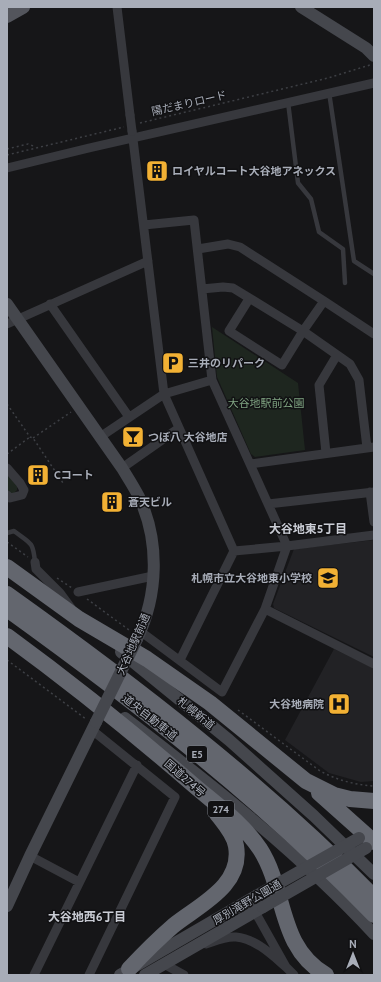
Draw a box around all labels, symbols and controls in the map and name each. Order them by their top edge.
street label: 陽だまりロード [150,88,228,118]
building icon: ロイヤルコート大谷地アネックス [144,158,170,184]
place label: ロイヤルコート大谷地アネックス [172,164,336,178]
parking icon: 三井のリパーク [160,350,186,376]
place label: 三井のリパーク [188,356,265,370]
park label: 大谷地駅前公園 [228,396,305,410]
bar icon: つぼ八 大谷地店 [120,424,146,450]
place label: つぼ八 大谷地店 [148,430,227,444]
building icon: Cコート [25,462,51,488]
place label: Cコート [54,468,94,482]
building icon: 蒼天ビル [99,489,125,515]
place label: 蒼天ビル [128,495,172,509]
district label: 大谷地東5丁目 [269,521,347,536]
school or university icon: 札幌市立大谷地東小学校 [315,565,341,591]
place label: 札幌市立大谷地東小学校 [191,571,312,585]
street label: 大谷地駅前通 [113,611,153,677]
street label: 道央自動車道 [120,691,180,743]
hospital icon: 大谷地病院 [326,691,352,717]
street label: 札幌新道 [174,694,218,732]
place label: 大谷地病院 [269,697,324,711]
road number: E5 [187,746,207,762]
street label: 国道274号 [161,756,209,800]
road number: 274 [208,801,234,817]
street label: 厚別滝野公園通 [210,877,284,927]
district label: 大谷地西6丁目 [48,909,126,924]
north arrow [333,934,373,974]
text: N [349,937,357,951]

